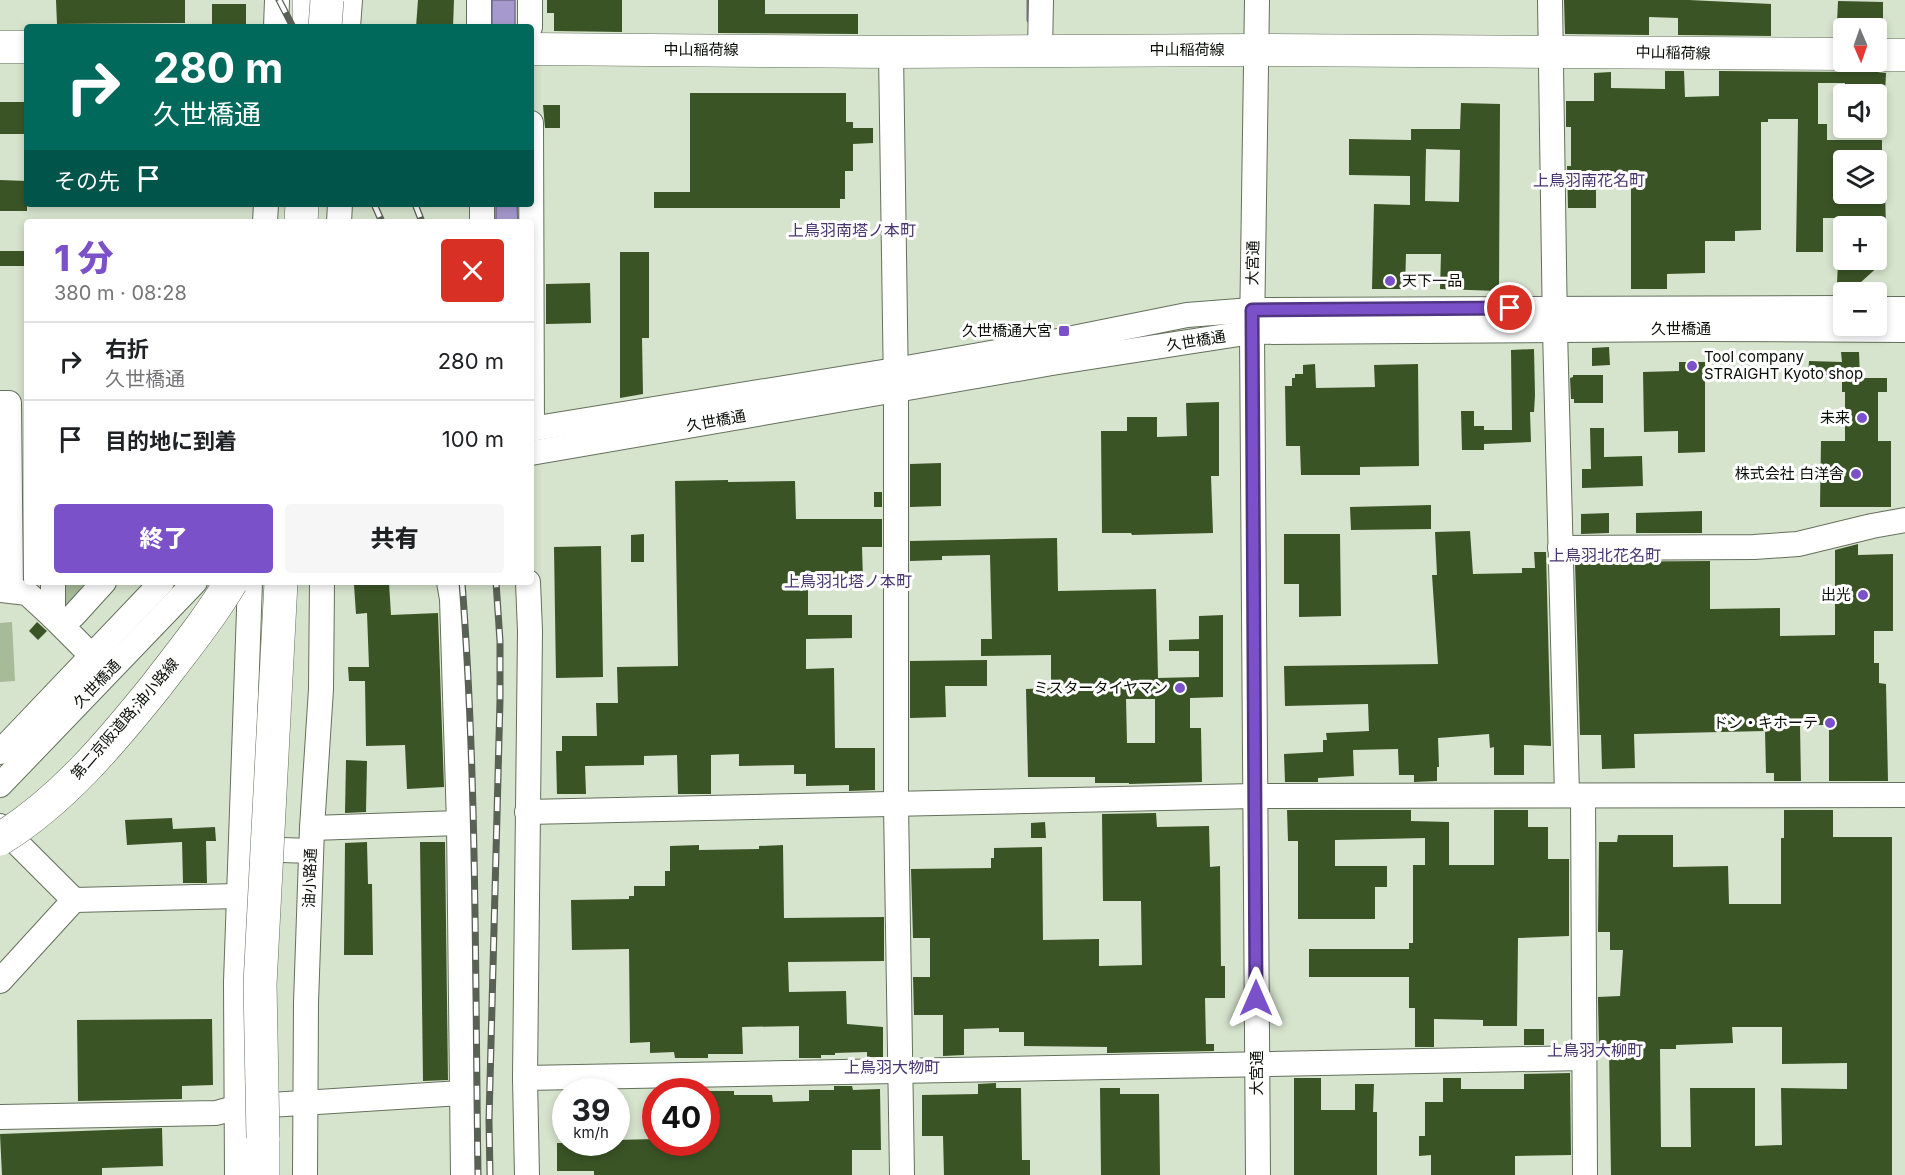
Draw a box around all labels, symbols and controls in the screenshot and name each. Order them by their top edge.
north arrow [1833,18,1887,72]
map controls [1833,18,1887,336]
street label: 中山稲荷線 [663,40,739,59]
street label: 中山稲荷線 [1149,40,1225,59]
text: 280 m [153,42,283,93]
street label: 中山稲荷線 [1635,42,1711,63]
icon: right [54,48,132,126]
button: sound [1833,84,1887,138]
text: 久世橋通 [153,98,261,131]
button: layers [1833,150,1887,204]
icon: arrive [132,162,165,195]
text: その先 [54,168,120,194]
district label: 上鳥羽南花名町 [1533,170,1645,190]
button: + [1833,216,1887,270]
district label: 上鳥羽南塔ノ本町 [788,220,916,240]
text: 1 分 [54,236,114,280]
button: close [441,239,504,302]
street label: 大宮通 [1243,240,1262,286]
place label: 天下一品 [1402,271,1462,290]
marker: 天下一品 [1383,274,1397,288]
text: 380 m · 08:28 [54,281,187,305]
pin [1484,282,1535,333]
button: − [1833,282,1887,336]
icon: arrive [1493,291,1526,324]
street label: 久世橋通 [1651,319,1711,338]
place label: 久世橋通大宮 [962,321,1052,340]
marker: 久世橋通大宮 [1057,324,1071,338]
street label: 久世橋通 [1165,326,1227,355]
text: 右折 [105,336,149,362]
icon: right [54,345,87,378]
place label: Tool company STRAIGHT Kyoto shop [1704,347,1863,383]
text: 280 m [438,348,504,374]
marker: Tool company STRAIGHT Kyoto shop [1685,359,1699,373]
text: 久世橋通 [105,367,185,391]
street label: 久世橋通 [685,406,747,435]
place label: 未来 [1820,408,1850,427]
marker: 未来 [1855,411,1869,425]
icon: arrive [54,423,87,456]
text: 100 m [442,426,504,452]
text: 目的地に到着 [105,428,237,454]
place label: 株式会社 白洋舎 [1735,464,1844,483]
marker: 株式会社 白洋舎 [1849,467,1863,481]
button: 終了 [54,504,273,573]
button: 共有 [285,504,504,573]
district label: 上鳥羽北花名町 [1549,545,1661,565]
district label: 上鳥羽北塔ノ本町 [784,571,912,591]
place label: 出光 [1821,585,1851,604]
marker: 出光 [1856,588,1870,602]
street label: 第二京阪道路;油小路線 [67,654,182,783]
street label: 久世橋通 [69,655,124,712]
place label: ミスタータイヤマン [1033,678,1168,697]
marker: ミスタータイヤマン [1173,681,1187,695]
place label: ドン・キホーテ [1713,713,1818,732]
marker: ドン・キホーテ [1823,716,1837,730]
street label: 油小路通 [299,848,320,908]
position arrow [1224,966,1288,1030]
district label: 上鳥羽大柳町 [1547,1040,1643,1060]
street label: 大宮通 [1247,1050,1266,1096]
district label: 上鳥羽大物町 [844,1057,940,1077]
speed limit sign: 40 [642,1078,720,1156]
text: 39 [572,1092,610,1128]
text: km/h [573,1123,609,1142]

